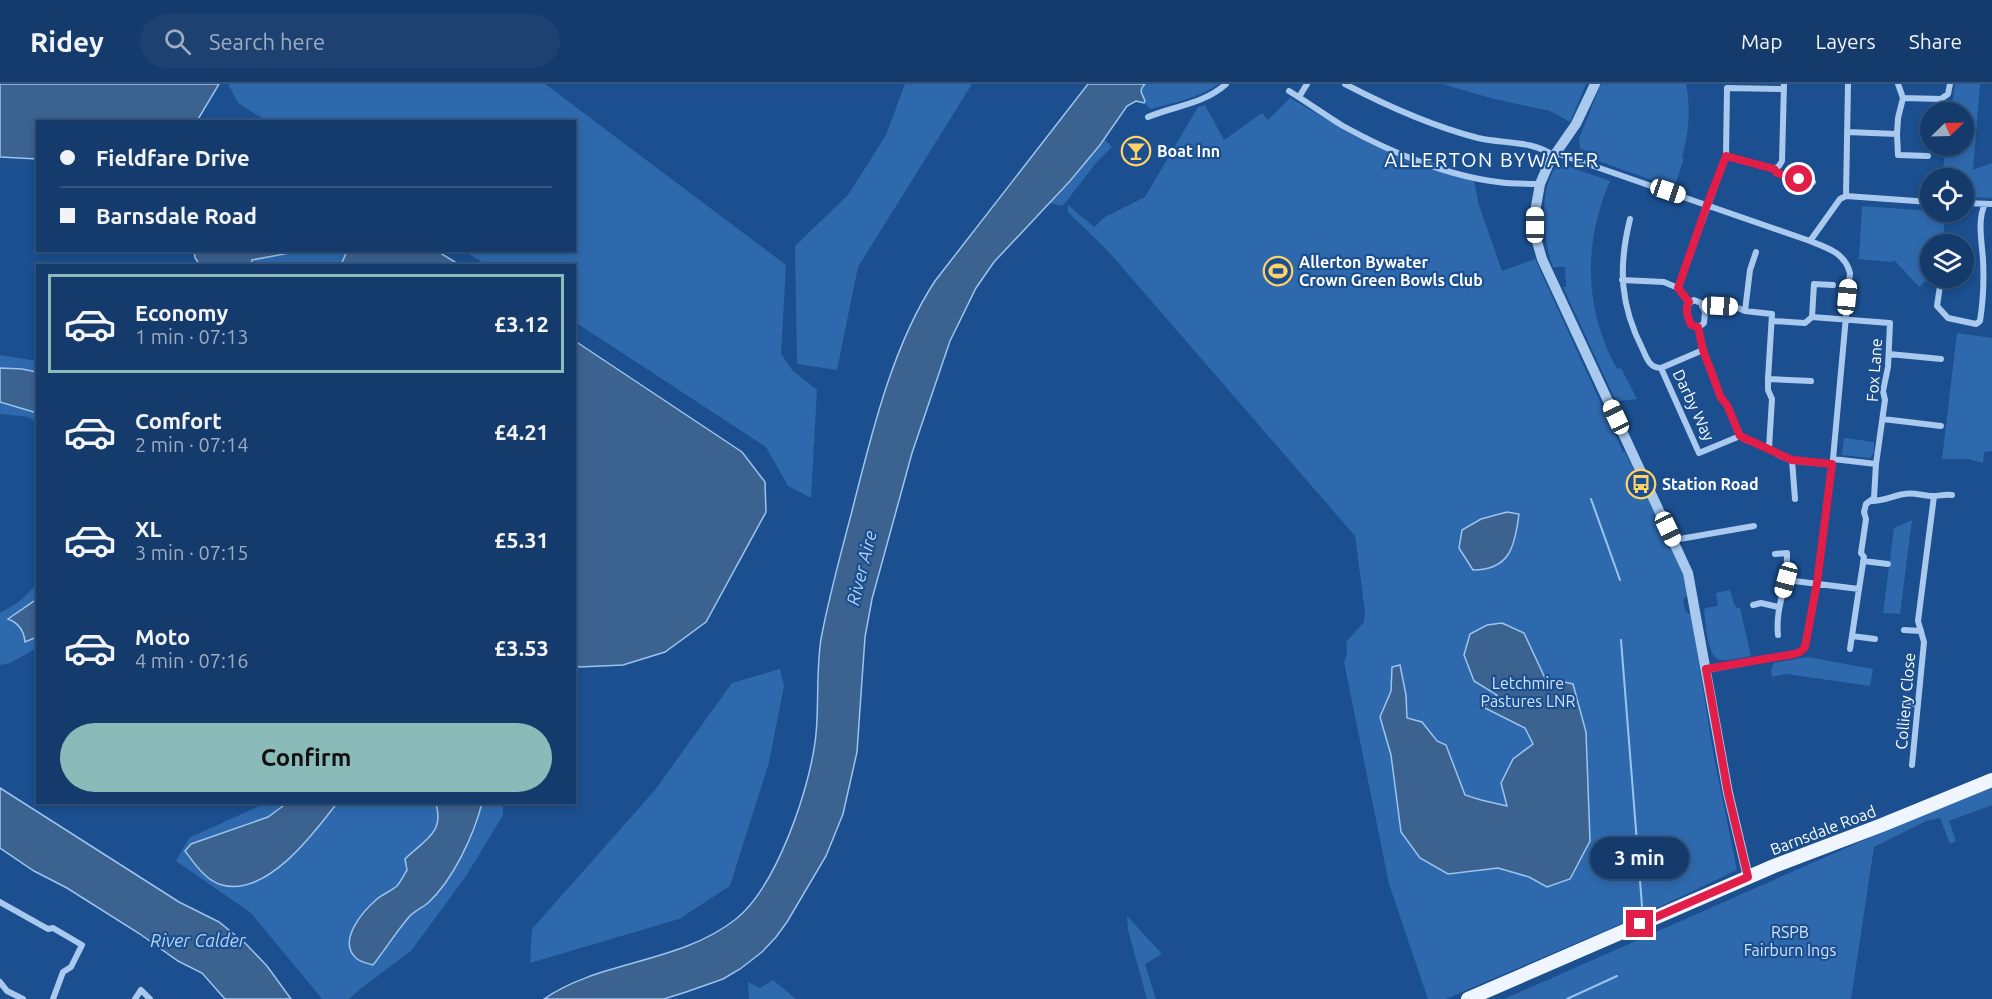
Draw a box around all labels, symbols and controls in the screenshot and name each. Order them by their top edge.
search box [140,14,560,68]
icon: search [161,25,194,58]
text: Ridey [30,26,104,57]
text: Search here [209,29,325,54]
text: Map [1741,29,1782,53]
text: Layers [1815,29,1876,53]
text: Share [1909,29,1962,53]
north arrow [1920,102,1974,156]
map controls [1920,102,1974,288]
bar icon: Boat Inn [1120,135,1152,167]
place label: Boat Inn [1157,142,1220,160]
text: Fieldfare Drive [96,145,250,170]
district label: ALLERTON BYWATER [1384,148,1600,171]
route start [1785,165,1812,192]
button: locate [1920,168,1974,222]
car [1648,177,1688,205]
text: Barnsdale Road [96,203,257,228]
car [1526,207,1544,243]
button: layers [1920,234,1974,288]
place label: Allerton Bywater Crown Green Bowls Club [1299,253,1483,289]
sports icon: Allerton Bywater Crown Green Bowls Club [1262,255,1294,287]
car [1836,278,1858,316]
car [1702,296,1738,316]
icon: car [63,297,117,351]
text: Economy [135,300,228,325]
text: £3.12 [494,311,549,336]
text: 1 min · 07:13 [135,325,249,348]
street label: Fox Lane [1863,338,1885,402]
street label: Darby Way [1670,366,1718,444]
car [1600,397,1632,437]
icon: car [63,405,117,459]
text: Comfort [135,408,222,433]
text: £4.21 [494,419,549,444]
text: 2 min · 07:14 [135,433,249,456]
bus stop icon: Station Road [1625,468,1657,500]
place label: Station Road [1662,475,1759,493]
car [1652,509,1684,549]
icon: car [63,513,117,567]
text: XL [135,516,162,541]
text: £5.31 [494,527,549,552]
water label: River Aire [842,528,880,607]
text: 3 min · 07:15 [135,541,249,564]
car [1773,560,1799,600]
icon: car [63,621,117,675]
text: Moto [135,624,190,649]
text: £3.53 [494,635,549,660]
text: 4 min · 07:16 [135,649,249,672]
street label: Colliery Close [1892,652,1918,750]
park label: Letchmire Pastures LNR [1480,674,1576,710]
button: Confirm [60,723,552,792]
street label: Barnsdale Road [1768,802,1878,858]
callout: 3 min [1590,837,1690,879]
text: 3 min [1614,846,1665,869]
route end [1626,910,1653,937]
park label: RSPB Fairburn Ings [1744,923,1836,959]
water label: River Calder [150,930,247,950]

